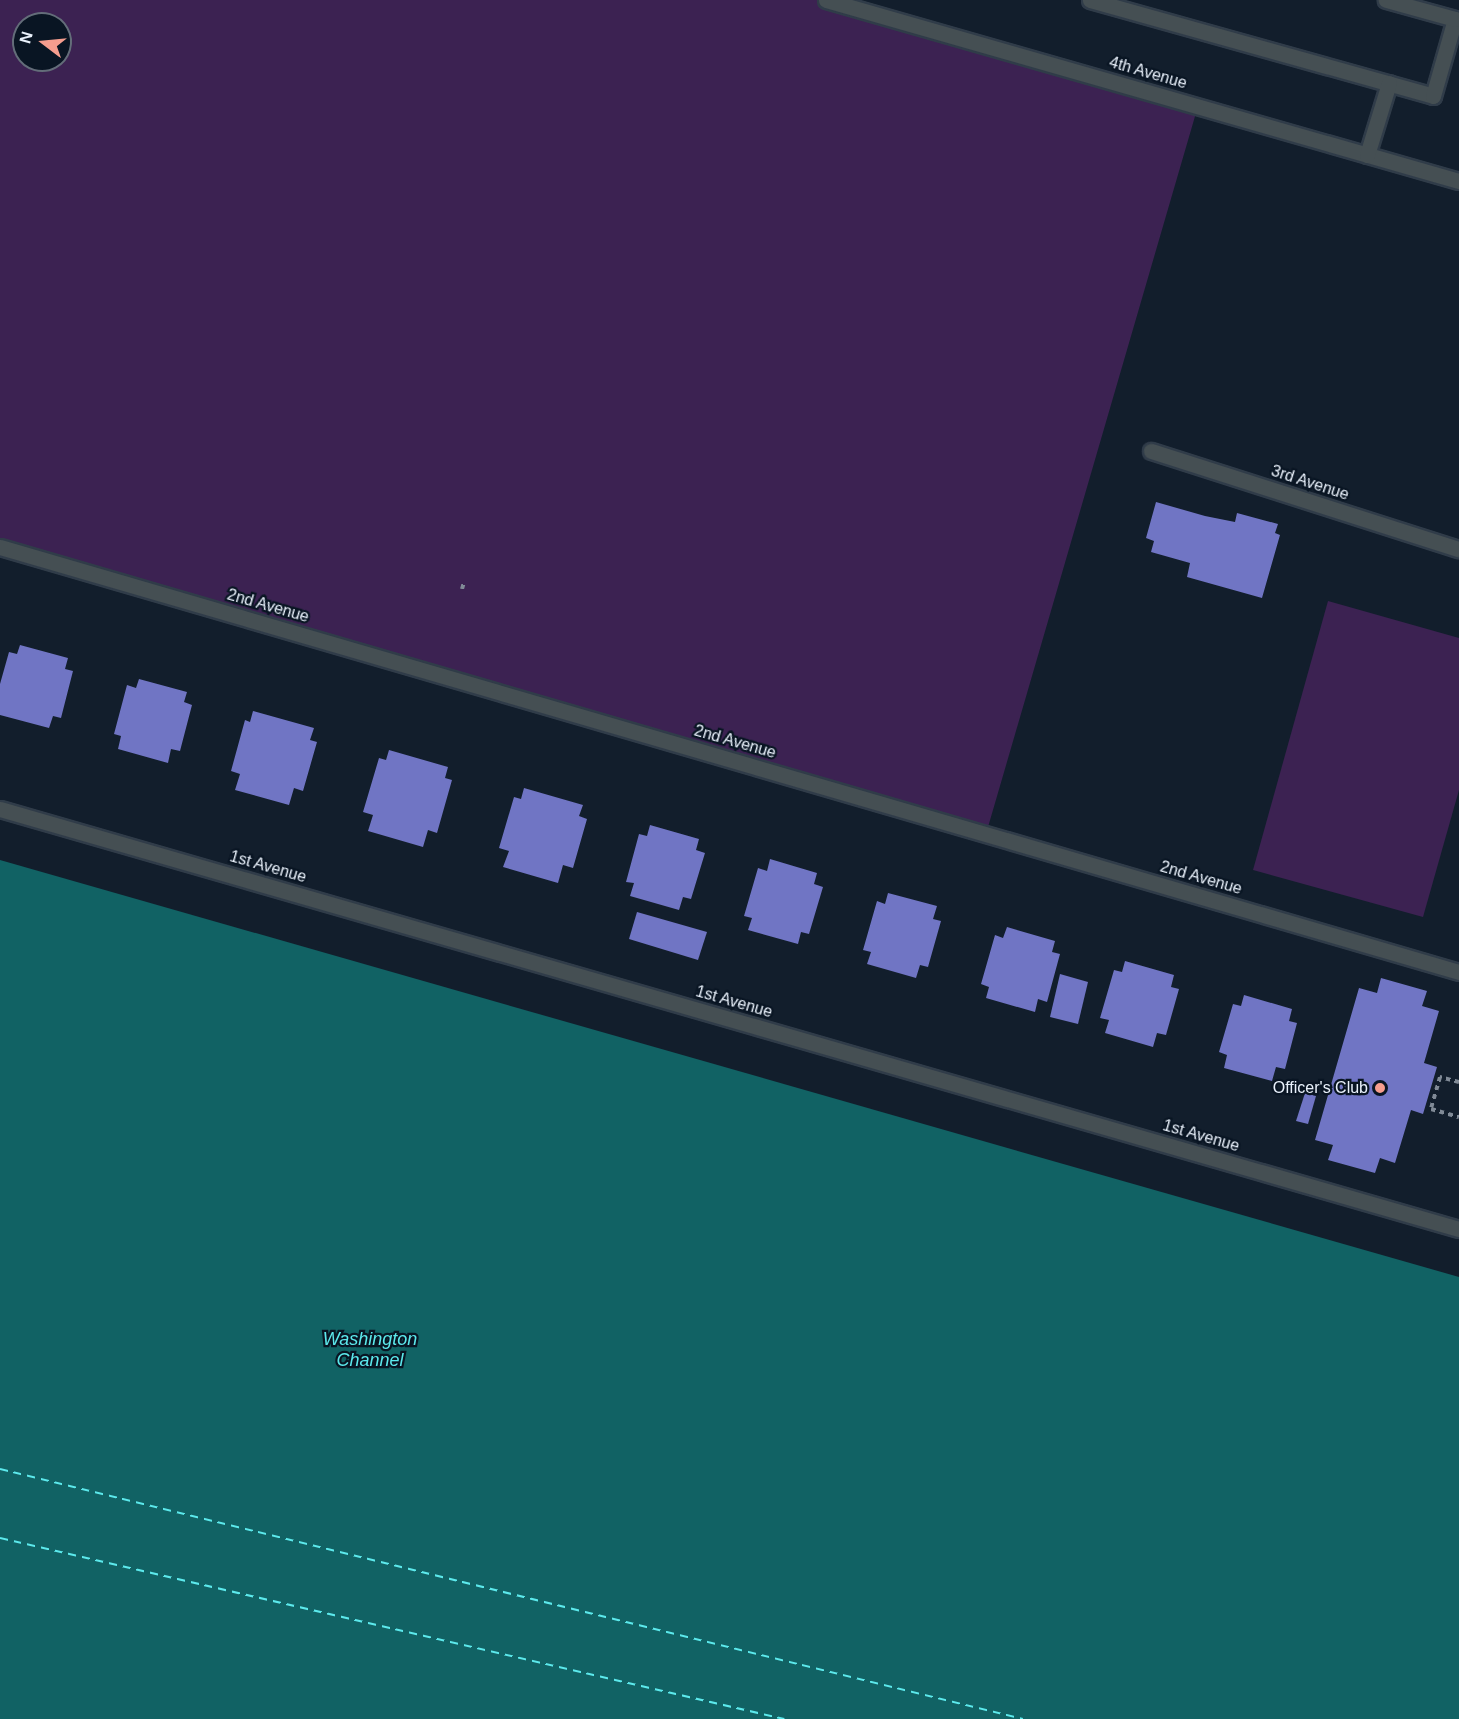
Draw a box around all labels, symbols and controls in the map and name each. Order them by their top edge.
north arrow [12,12,72,72]
text: N [16,30,36,45]
street label: 4th Avenue [1107,53,1189,93]
street label: 3rd Avenue [1268,461,1352,505]
street label: 2nd Avenue [224,585,312,627]
street label: 2nd Avenue [691,721,779,763]
street label: 1st Avenue [227,847,309,887]
street label: 2nd Avenue [1157,857,1245,899]
street label: 1st Avenue [693,982,775,1022]
place label: Officer's Club [1273,1078,1368,1098]
marker: Officer's Club [1373,1081,1387,1095]
street label: 1st Avenue [1160,1116,1242,1156]
water label: Washington Channel [323,1329,417,1372]

